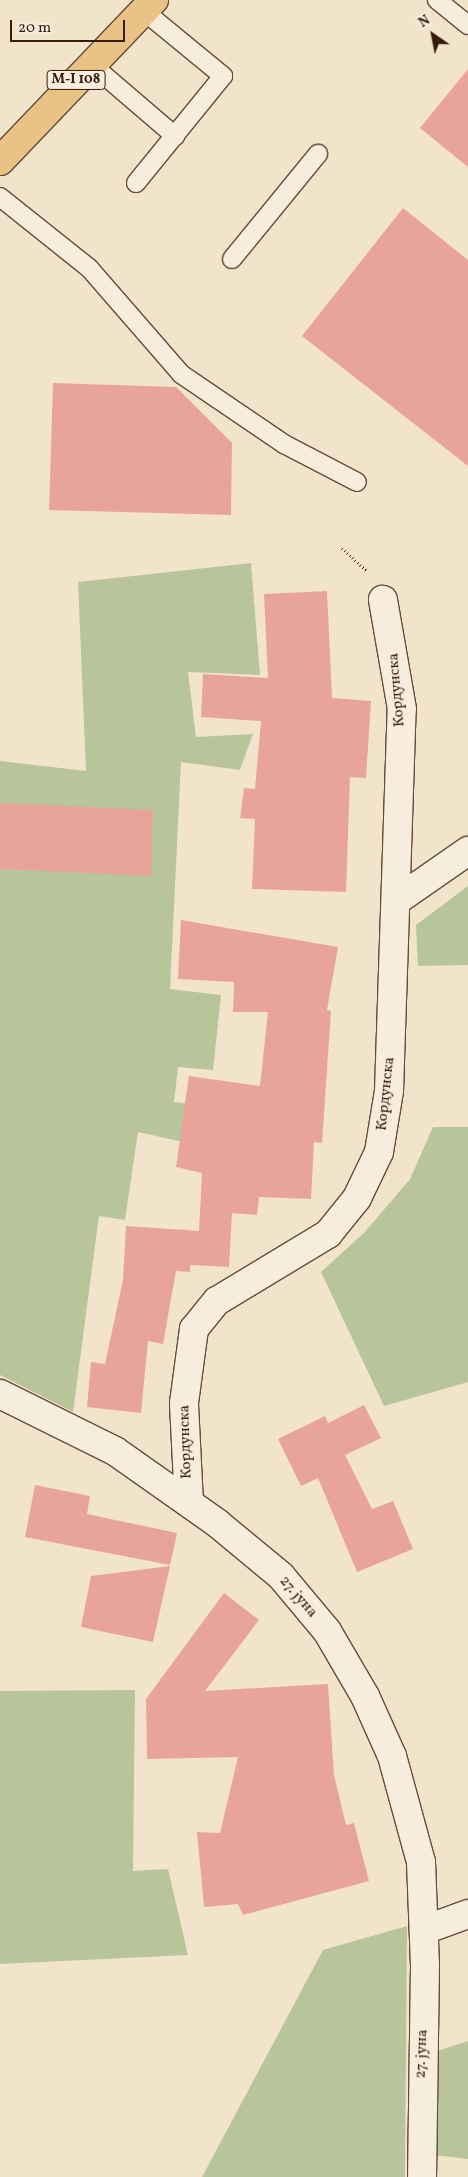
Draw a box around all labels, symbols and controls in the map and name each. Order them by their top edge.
scale bar [12,10,128,42]
north arrow [408,10,458,60]
text: N [415,11,434,33]
text: 20 m [18,18,51,39]
road number: M-I 108 [46,68,106,92]
street label: Кордунска [385,652,409,728]
street label: Кордунска [373,1056,399,1132]
street label: Кордунска [176,1405,196,1479]
street label: 27. јуна [275,1573,321,1621]
street label: 27. јуна [412,2029,432,2079]

